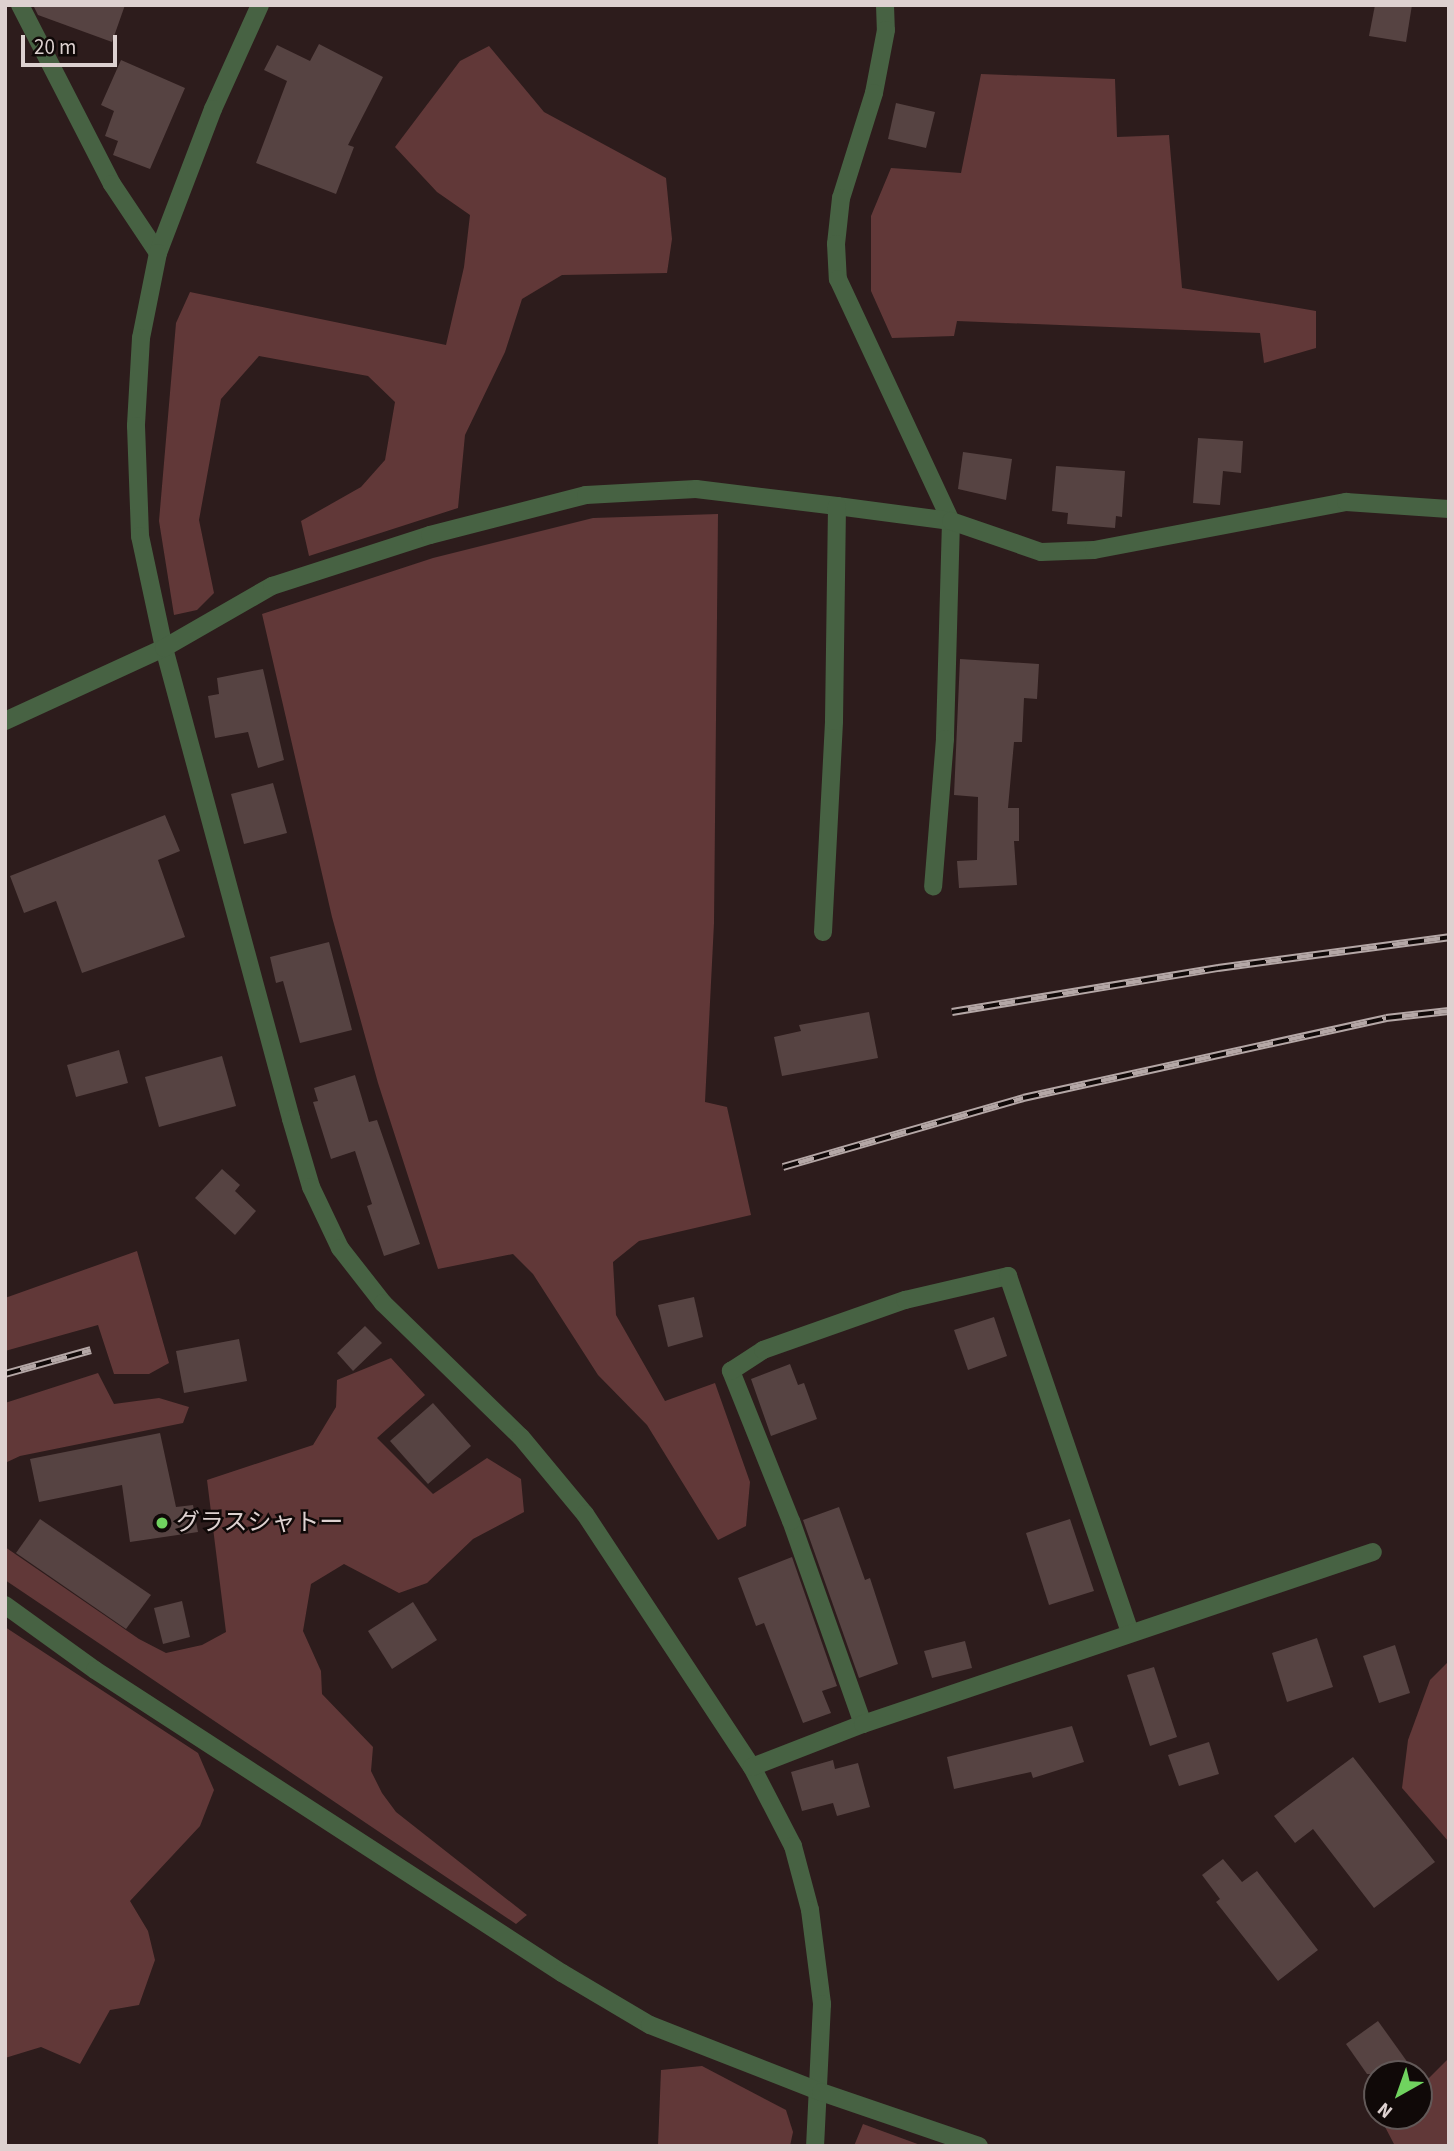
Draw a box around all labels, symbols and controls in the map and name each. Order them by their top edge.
scale bar [24,21,121,65]
text: 20 m [34,32,76,62]
place label: グラスシャトー [176,1509,344,1537]
marker: グラスシャトー [154,1515,170,1531]
north arrow [1363,2060,1433,2130]
text: N [1372,2096,1399,2124]

